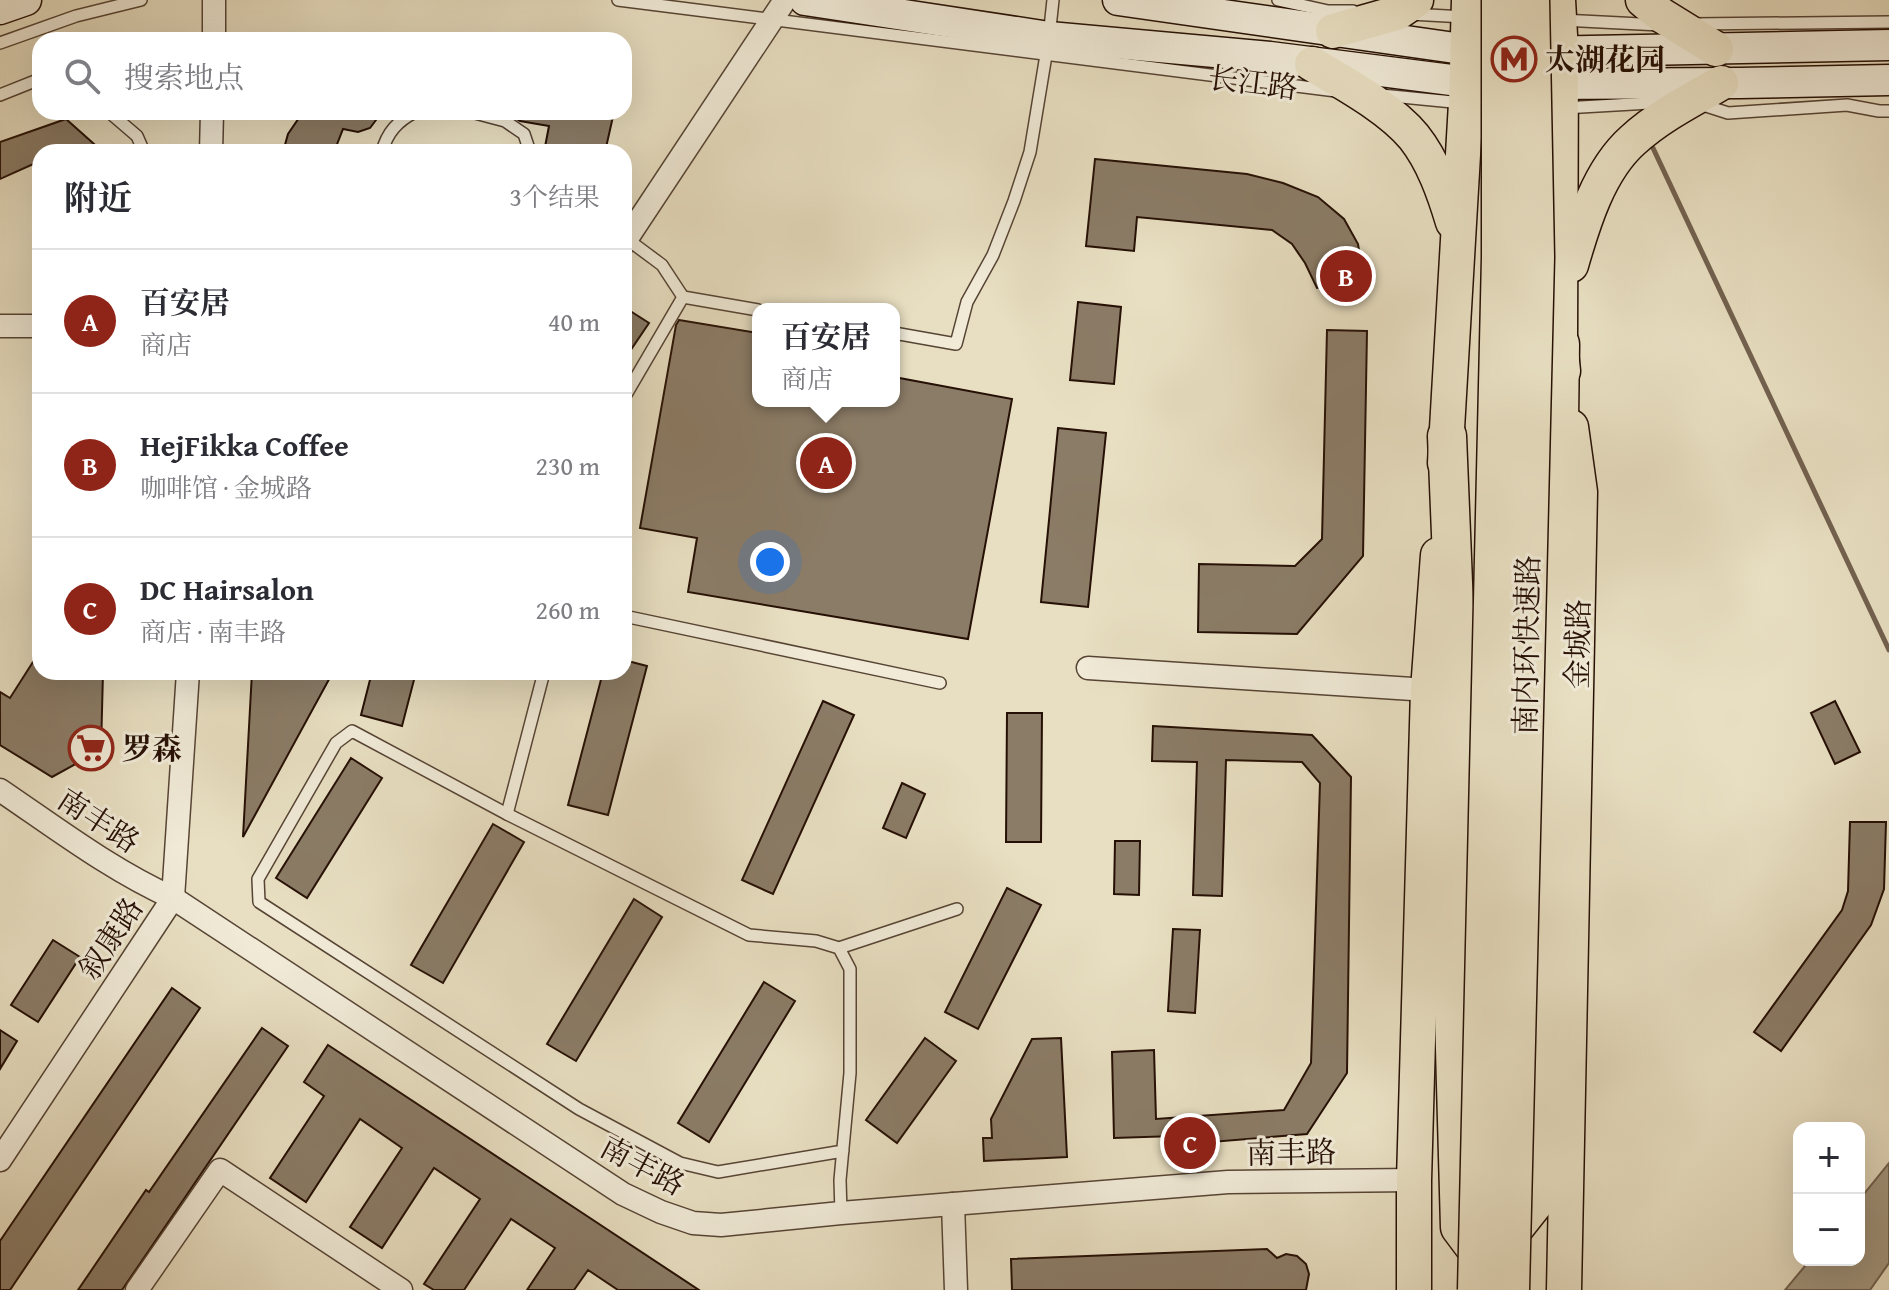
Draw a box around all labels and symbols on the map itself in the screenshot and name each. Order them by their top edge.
metro station icon: 太湖花园 [1490,35,1538,83]
place label: 太湖花园 [1545,37,1665,81]
street label: 长江路 [1206,55,1300,109]
pin: B [1320,246,1372,306]
pin: A [800,433,852,493]
your location [750,542,790,582]
street label: 南内环快速路 [1502,555,1550,735]
street label: 金城路 [1554,599,1600,689]
supermarket icon: 罗森 [67,724,115,772]
place label: 罗森 [122,726,182,770]
street label: 南丰路 [49,777,149,863]
street label: 叙康路 [67,888,153,988]
pin: C [1164,1113,1216,1173]
street label: 南丰路 [593,1124,693,1206]
street label: 南丰路 [1246,1129,1336,1175]

